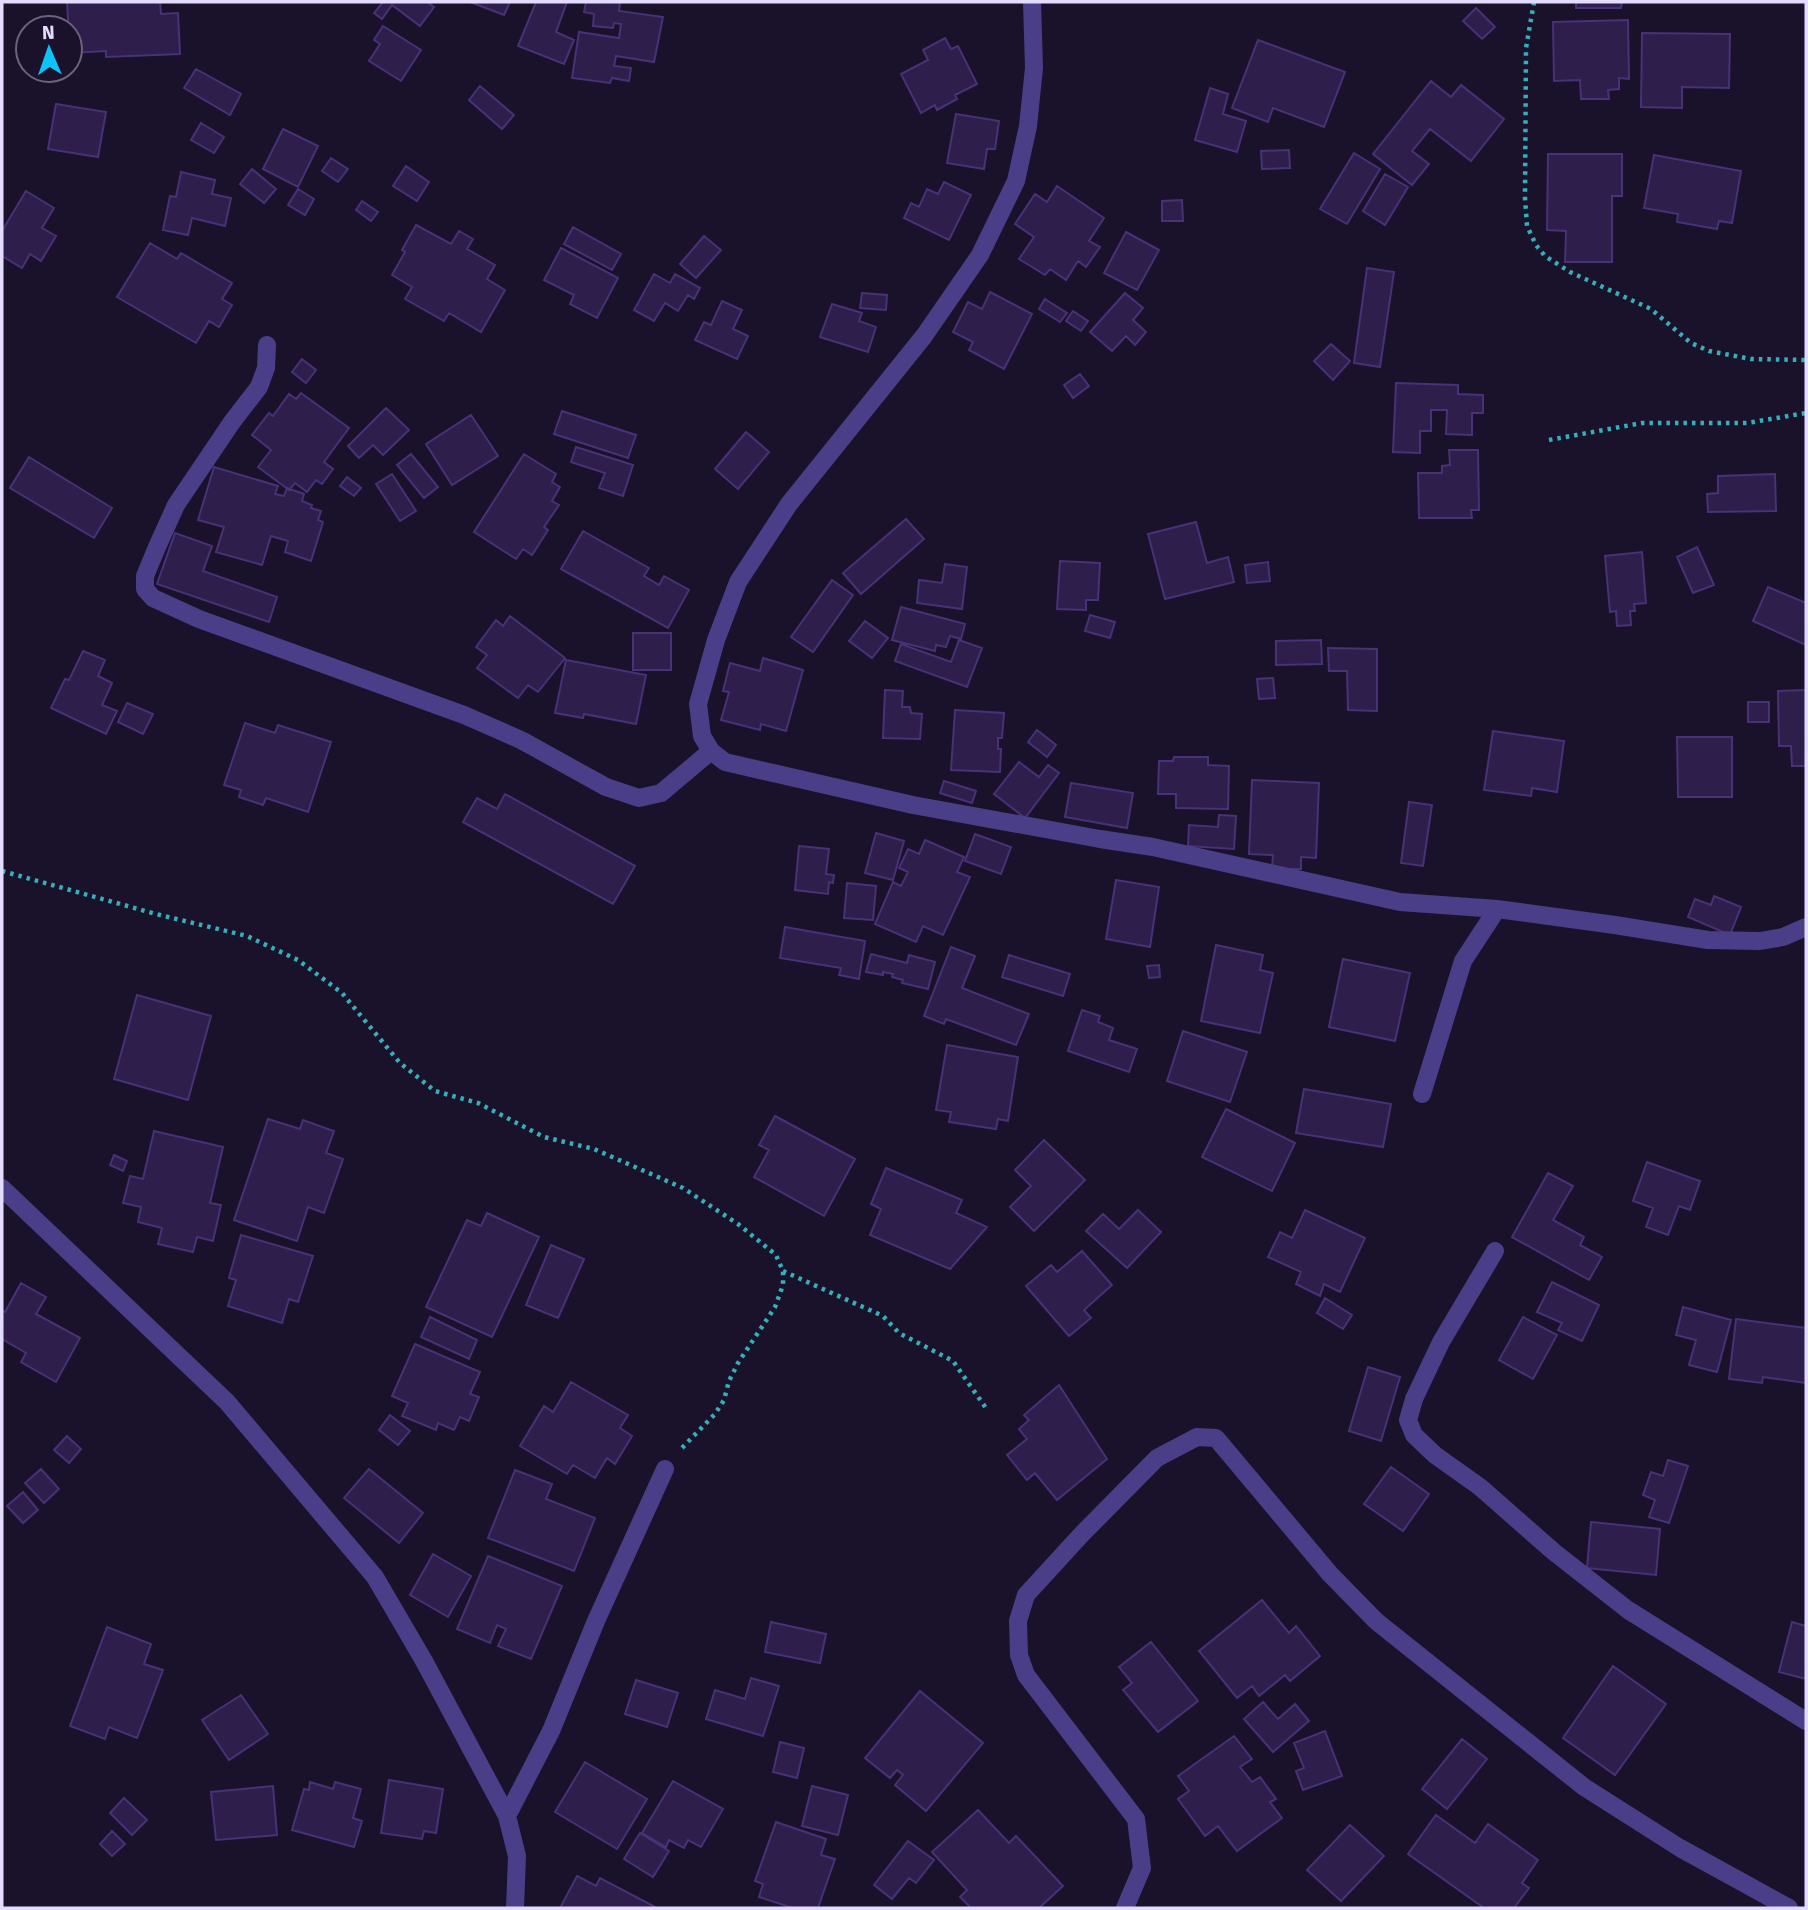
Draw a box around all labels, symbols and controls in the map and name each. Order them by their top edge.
north arrow [14,14,84,84]
text: N [42,21,55,44]

